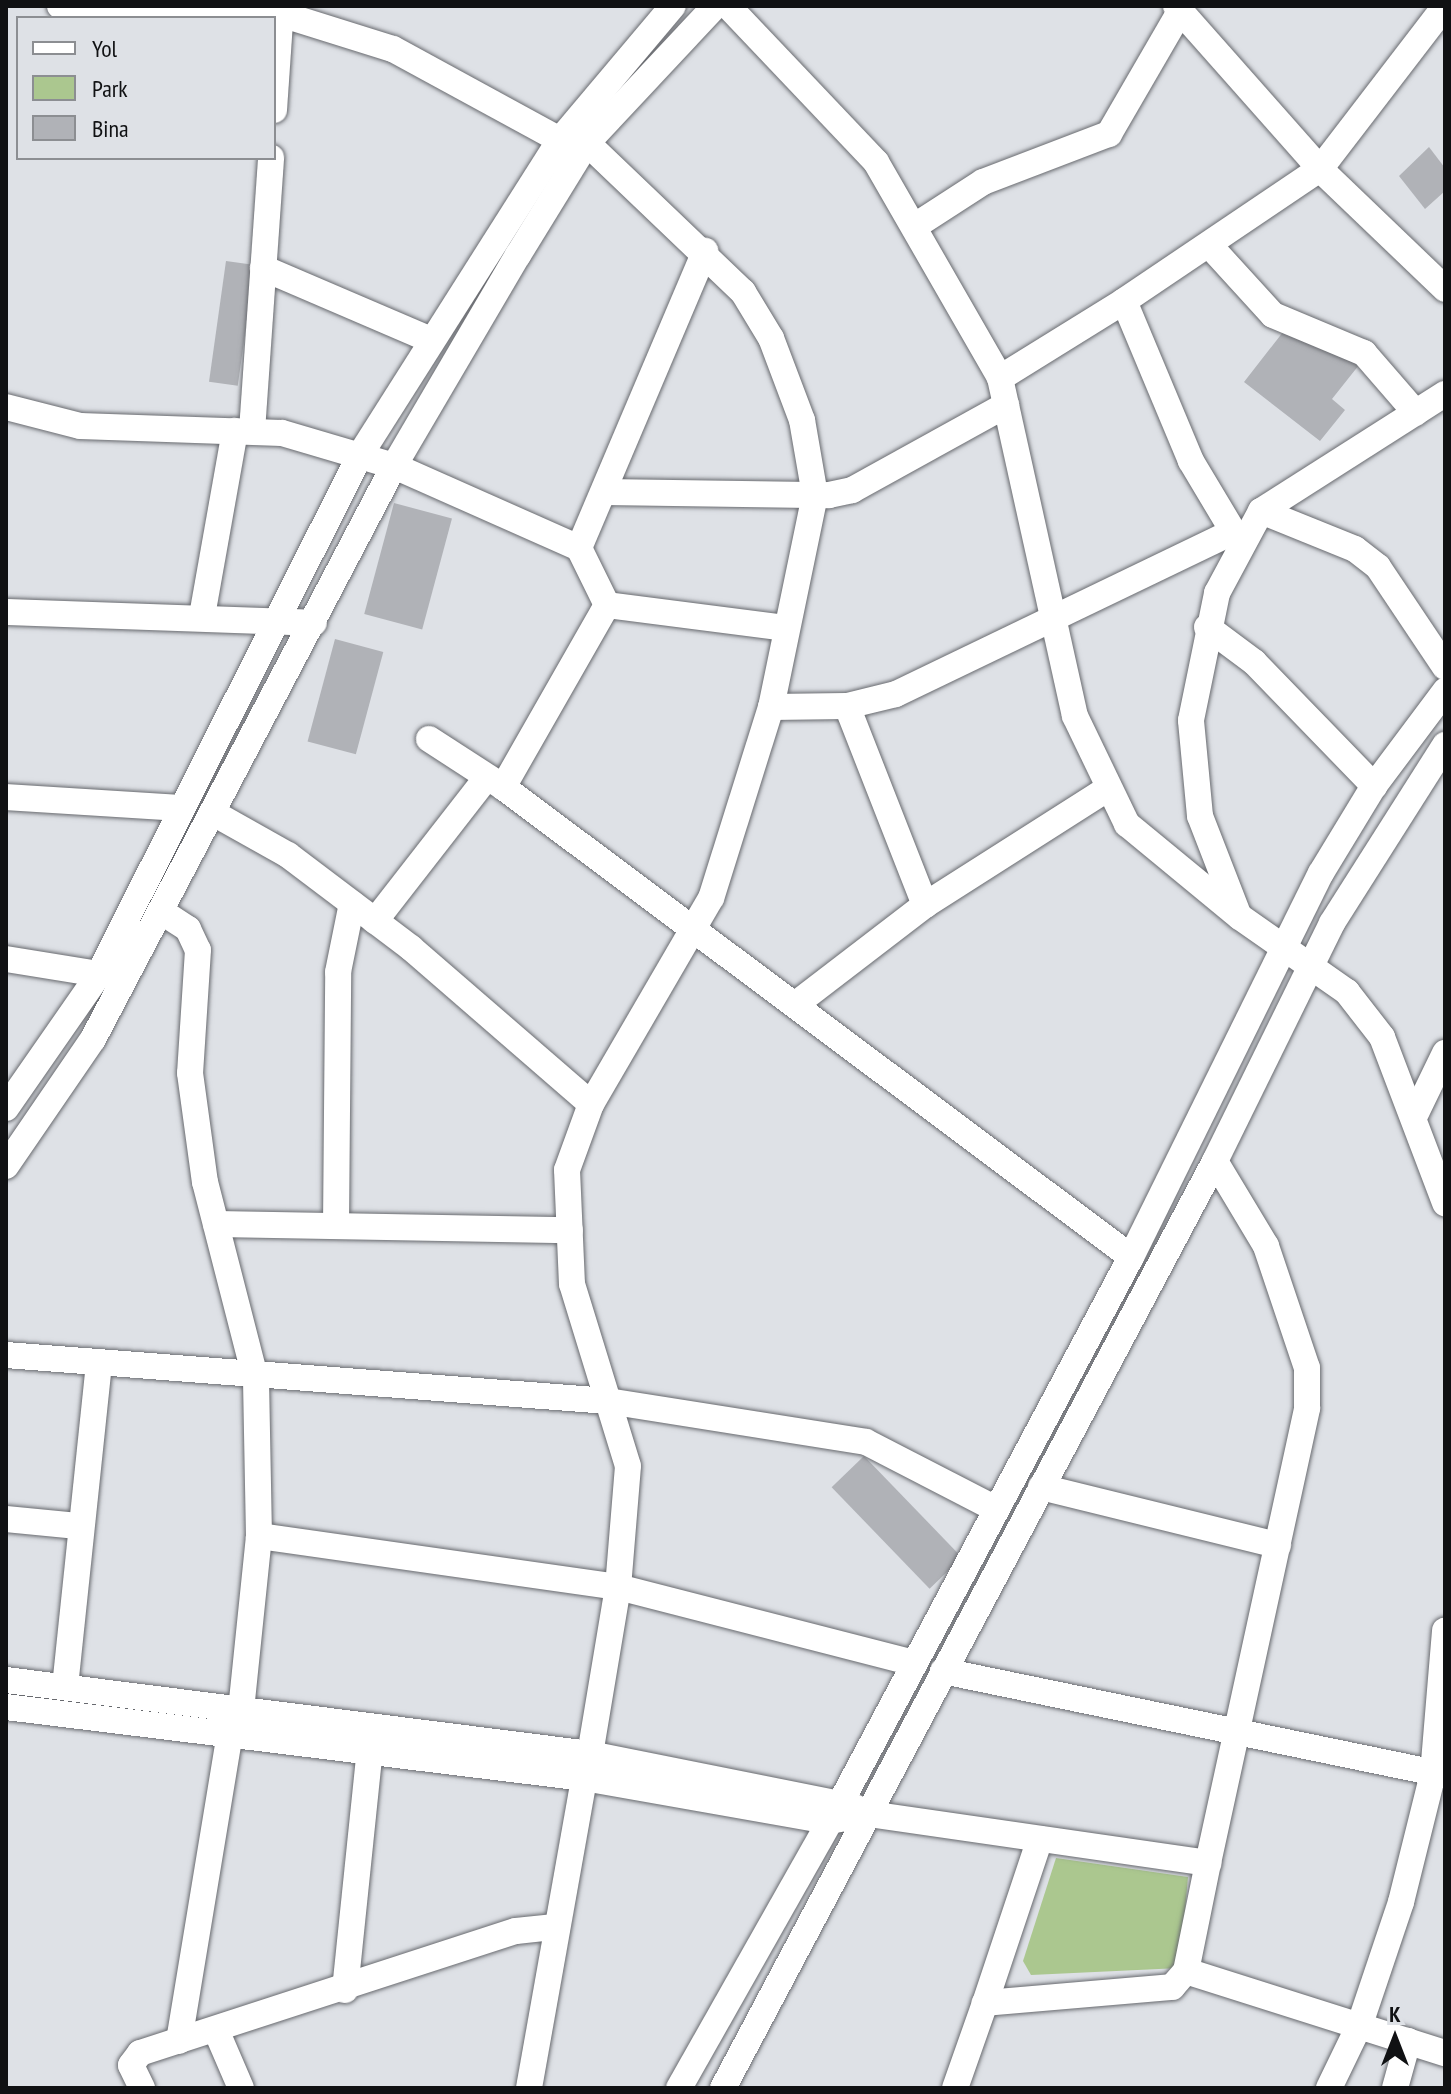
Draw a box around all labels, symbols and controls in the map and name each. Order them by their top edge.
legend [16,16,276,160]
text: Yol [92,33,117,64]
text: Park [92,73,128,104]
text: Bina [92,113,129,144]
north arrow [1355,1998,1435,2078]
text: K [1389,2000,1401,2028]

